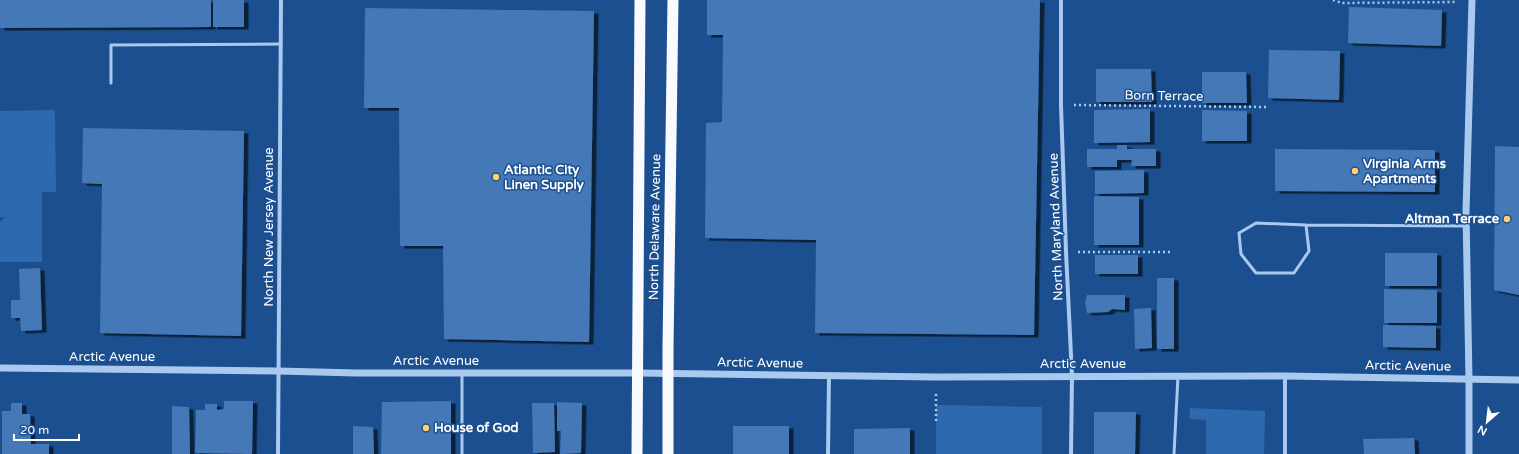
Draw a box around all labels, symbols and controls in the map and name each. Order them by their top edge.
street label: Born Terrace [1124,87,1204,105]
street label: North New Jersey Avenue [261,147,277,307]
street label: North Maryland Avenue [1045,153,1067,301]
street label: North Delaware Avenue [646,154,664,300]
place label: Virginia Arms Apartments [1363,156,1446,187]
place label: Atlantic City Linen Supply [504,162,584,193]
marker: Virginia Arms Apartments [1350,166,1360,176]
marker: Atlantic City Linen Supply [491,172,501,182]
place label: Altman Terrace [1405,211,1500,227]
marker: Altman Terrace [1502,214,1512,224]
street label: Arctic Avenue [69,349,155,365]
street label: Arctic Avenue [393,353,479,369]
street label: Arctic Avenue [717,354,803,372]
street label: Arctic Avenue [1040,356,1126,372]
street label: Arctic Avenue [1365,357,1451,375]
north arrow [1467,402,1507,442]
scale bar [14,416,79,442]
place label: House of God [434,420,519,436]
text: 20 m [20,423,49,437]
marker: House of God [421,423,431,433]
text: N [1476,423,1489,438]

